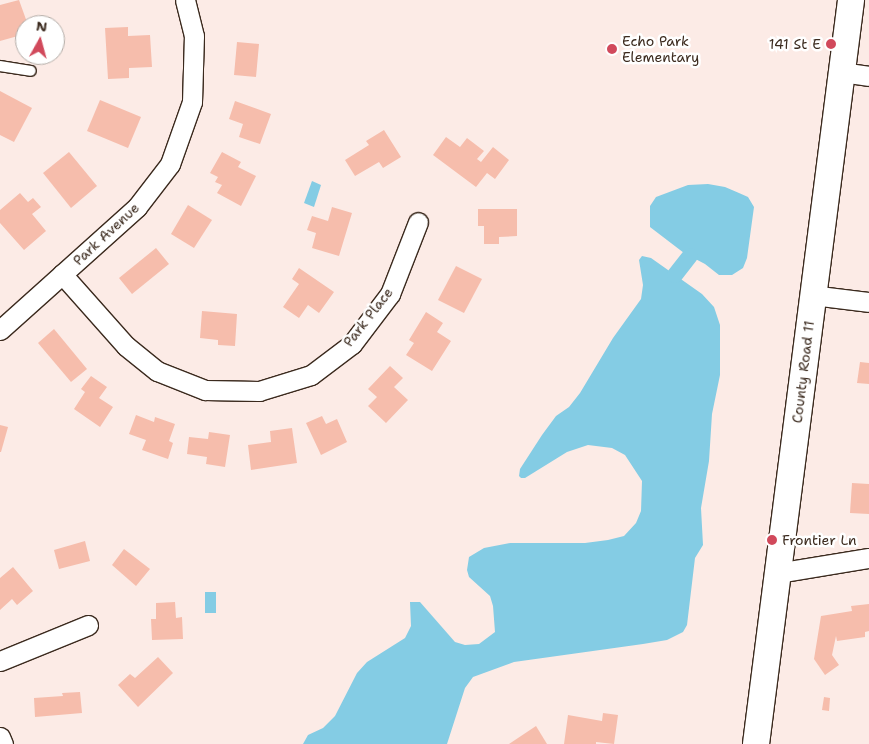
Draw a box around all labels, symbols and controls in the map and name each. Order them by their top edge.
north arrow [15,15,65,65]
text: N [35,16,48,36]
place label: Echo Park Elementary [622,33,699,65]
place label: 141 St E [769,36,821,52]
marker: 141 St E [825,38,837,50]
marker: Echo Park Elementary [606,43,618,55]
street label: Park Avenue [69,199,143,269]
street label: Park Place [340,284,396,350]
street label: County Road 11 [788,320,818,424]
place label: Frontier Ln [782,532,857,548]
marker: Frontier Ln [766,534,778,546]

